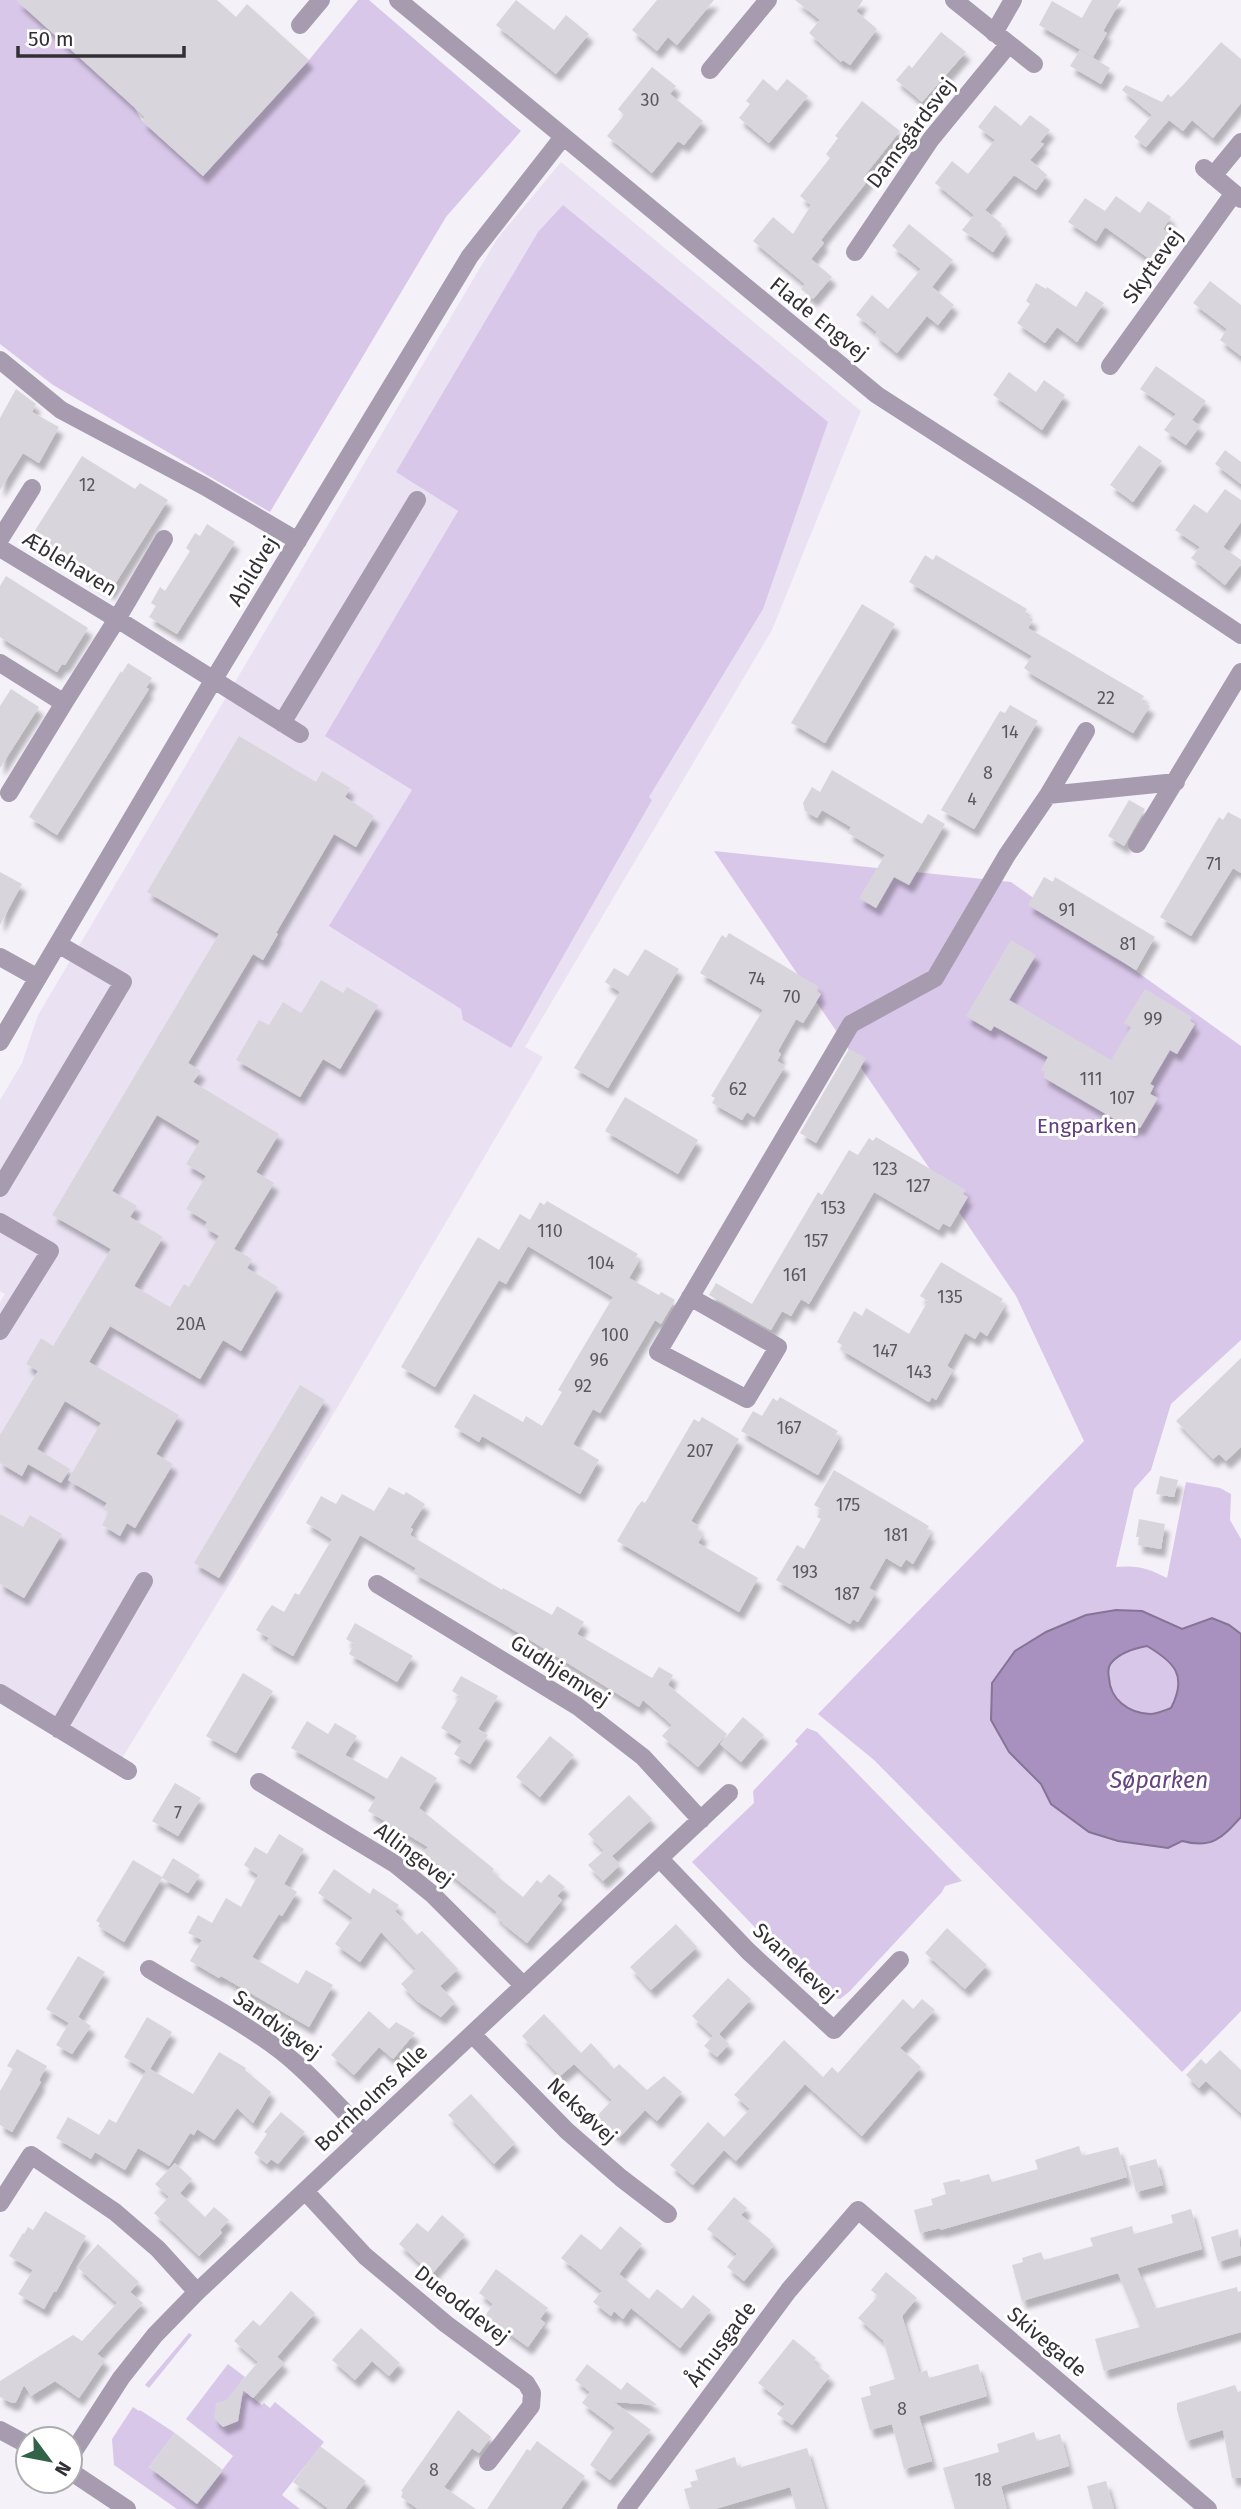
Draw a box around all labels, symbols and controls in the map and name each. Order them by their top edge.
scale bar [18,14,184,58]
text: 50 m [28,26,74,52]
street label: Damsgårdsvej [861,73,961,193]
house number: 30 [640,89,660,111]
street label: Skyttevej [1117,223,1189,309]
street label: Flade Engvej [765,271,873,367]
house number: 12 [79,474,95,496]
street label: Æblehaven [18,525,121,602]
street label: Abildvej [222,531,284,611]
house number: 22 [1097,687,1115,709]
house number: 14 [1001,721,1019,743]
house number: 8 [983,762,993,784]
house number: 4 [967,788,977,810]
house number: 71 [1206,853,1222,875]
house number: 91 [1059,899,1075,921]
house number: 81 [1119,933,1137,955]
house number: 74 [749,968,766,990]
house number: 70 [783,986,801,1008]
house number: 99 [1144,1008,1162,1030]
house number: 111 [1080,1068,1102,1090]
house number: 62 [729,1078,747,1100]
house number: 107 [1109,1087,1135,1109]
park label: Engparken [1037,1113,1137,1139]
house number: 123 [872,1158,898,1180]
house number: 127 [906,1175,930,1197]
house number: 153 [820,1197,846,1219]
house number: 110 [537,1220,563,1242]
house number: 157 [804,1230,828,1252]
house number: 104 [587,1252,615,1274]
house number: 161 [783,1264,807,1286]
house number: 135 [937,1286,963,1308]
house number: 20A [176,1313,206,1335]
house number: 100 [601,1324,629,1346]
house number: 147 [873,1340,897,1362]
house number: 96 [589,1349,609,1371]
house number: 143 [906,1361,932,1383]
house number: 92 [574,1375,592,1397]
house number: 167 [777,1417,801,1439]
house number: 207 [687,1440,713,1462]
house number: 175 [836,1494,860,1516]
house number: 181 [884,1524,908,1546]
house number: 193 [792,1561,818,1583]
house number: 187 [834,1583,860,1605]
street label: Gudhjemvej [505,1629,615,1713]
water label: Søparken [1109,1766,1208,1794]
house number: 7 [174,1802,182,1824]
street label: Allingevej [369,1817,459,1893]
street label: Svanekevej [747,1917,843,2009]
street label: Sandvigvej [228,1984,326,2066]
street label: Bornholms Alle [309,2039,433,2157]
street label: Neksøvej [542,2072,622,2150]
street label: Dueoddevej [409,2260,515,2350]
street label: Århusgade [680,2296,762,2392]
street label: Skivegade [1002,2301,1092,2383]
house number: 8 [897,2398,907,2420]
north arrow [14,2425,84,2495]
text: N [50,2457,76,2480]
house number: 8 [429,2459,439,2481]
house number: 18 [974,2469,992,2491]

